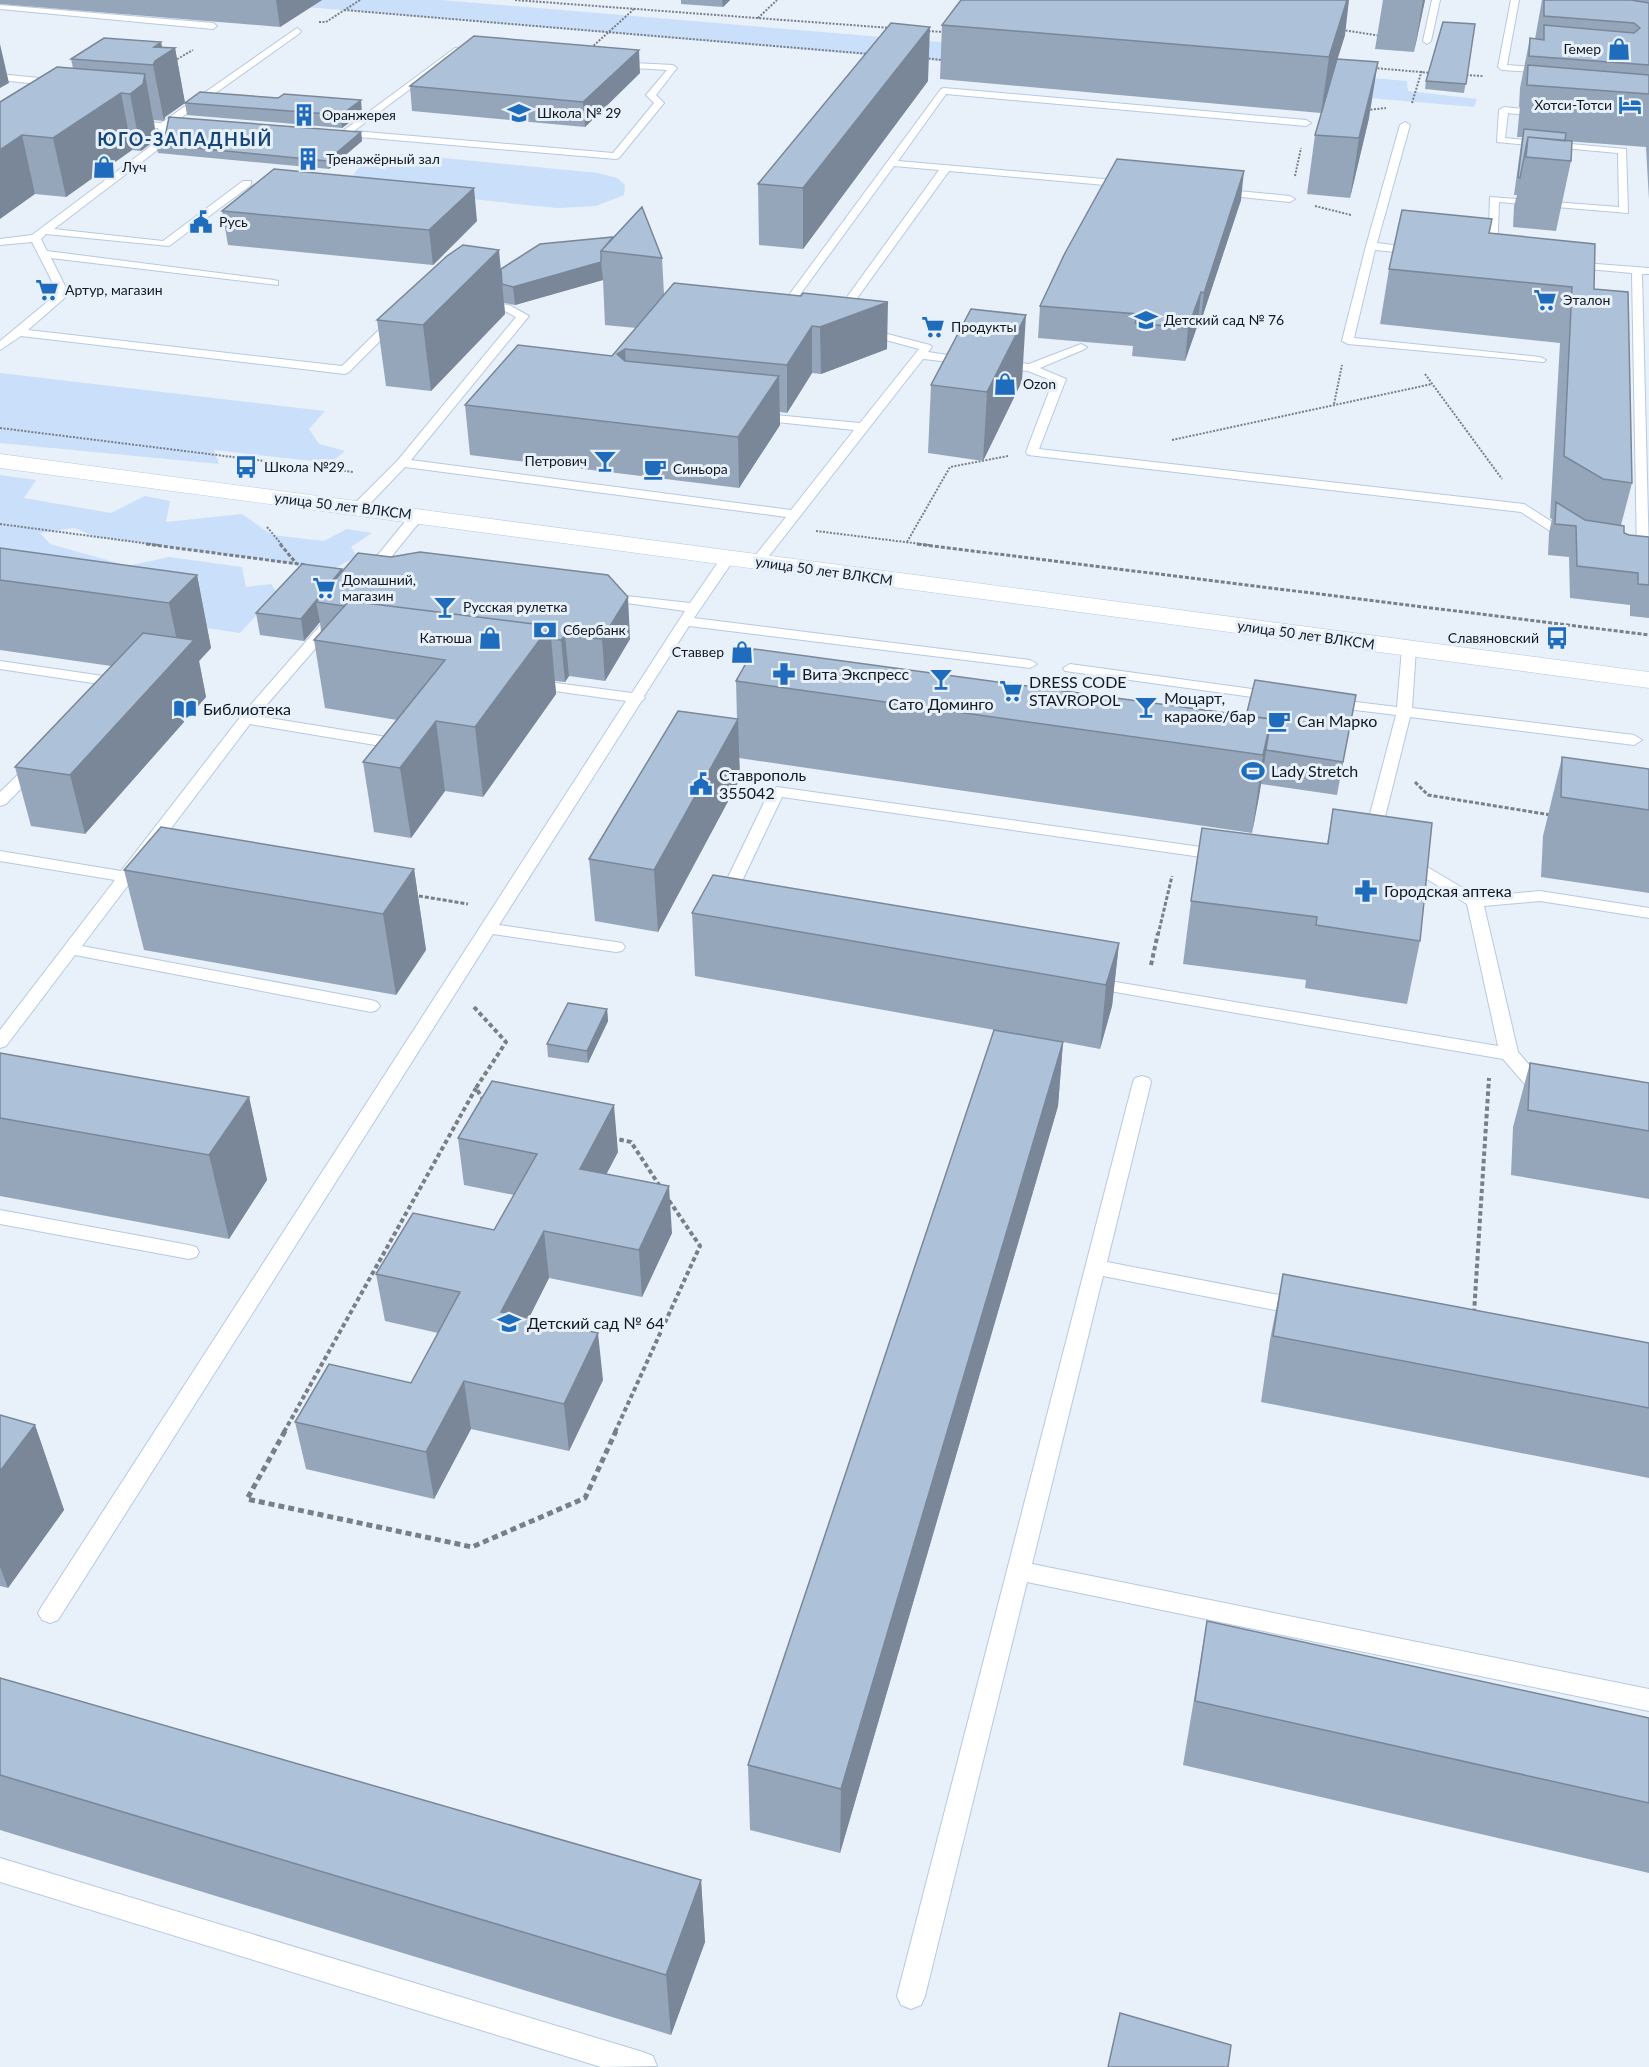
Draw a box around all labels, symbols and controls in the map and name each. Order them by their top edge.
shop icon: Гемер [1606,36,1632,62]
place label: Гемер [1563,40,1601,57]
hotel icon: Хотси-Тотси [1617,92,1643,118]
place label: Хотси-Тотси [1534,96,1612,113]
school or university icon: Школа № 29 [506,100,532,126]
building icon: Оранжерея [291,102,317,128]
place label: Школа № 29 [537,104,621,121]
place label: Оранжерея [322,106,396,123]
district label: ЮГО-ЗАПАДНЫЙ [97,128,273,150]
building icon: Тренажёрный зал [295,146,321,172]
place label: Тренажёрный зал [326,150,440,167]
shop icon: Луч [91,154,117,180]
place label: Луч [121,158,146,175]
public building icon: Русь [188,209,214,235]
place label: Русь [219,213,248,230]
supermarket icon: Артур, магазин [34,277,60,303]
place label: Артур, магазин [65,281,163,298]
supermarket icon: Эталон [1532,287,1558,313]
place label: Эталон [1563,291,1610,308]
school or university icon: Детский сад № 76 [1133,307,1159,333]
place label: Детский сад № 76 [1164,311,1284,328]
supermarket icon: Продукты [920,314,946,340]
place label: Продукты [951,318,1017,335]
shop icon: Ozon [992,371,1018,397]
place label: Ozon [1023,375,1056,392]
bar icon: Петрович [592,448,618,474]
place label: Петрович [525,452,587,469]
bus stop icon: Школа №29 [233,454,259,480]
cafe icon: Синьора [642,456,668,482]
place label: Школа №29 [264,458,345,475]
place label: Синьора [673,460,728,477]
street label: улица 50 лет ВЛКСМ [273,489,413,522]
street label: улица 50 лет ВЛКСМ [754,552,894,589]
place label: Домашний, магазин [342,571,416,604]
supermarket icon: Домашний, магазин [311,575,337,601]
bar icon: Русская рулетка [432,594,458,620]
place label: Русская рулетка [463,598,567,615]
street label: улица 50 лет ВЛКСМ [1236,616,1376,653]
bank icon: Сбербанк [532,617,558,643]
place label: Сбербанк [563,621,627,638]
shop icon: Катюша [477,625,503,651]
bus stop icon: Славяновский [1544,625,1570,651]
place label: Катюша [419,629,472,646]
place label: Славяновский [1448,629,1539,646]
shop icon: Ставвер [729,639,755,665]
place label: Ставвер [672,643,724,660]
pharmacy icon: Вита Экспресс [771,661,797,687]
place label: Вита Экспресс [802,664,910,683]
bar icon: Сато Доминго [928,666,954,692]
place label: DRESS CODE STAVROPOL [1029,672,1127,709]
supermarket icon: DRESS CODE STAVROPOL [998,678,1024,704]
place label: Моцарт, караоке/бар [1164,688,1256,725]
place label: Сато Доминго [888,694,994,713]
bar icon: Моцарт, караоке/бар [1133,694,1159,720]
library icon: Библиотека [172,696,198,722]
place label: Библиотека [203,699,291,718]
cafe icon: Сан Марко [1266,708,1292,734]
place label: Сан Марко [1297,711,1377,730]
sports icon: Lady Stretch [1240,758,1266,784]
place label: Lady Stretch [1271,761,1358,780]
place label: Ставрополь 355042 [719,765,806,802]
public building icon: Ставрополь 355042 [688,771,714,797]
pharmacy icon: Городская аптека [1353,878,1379,904]
place label: Городская аптека [1384,881,1512,900]
school or university icon: Детский сад № 64 [496,1310,522,1336]
place label: Детский сад № 64 [527,1313,664,1332]

